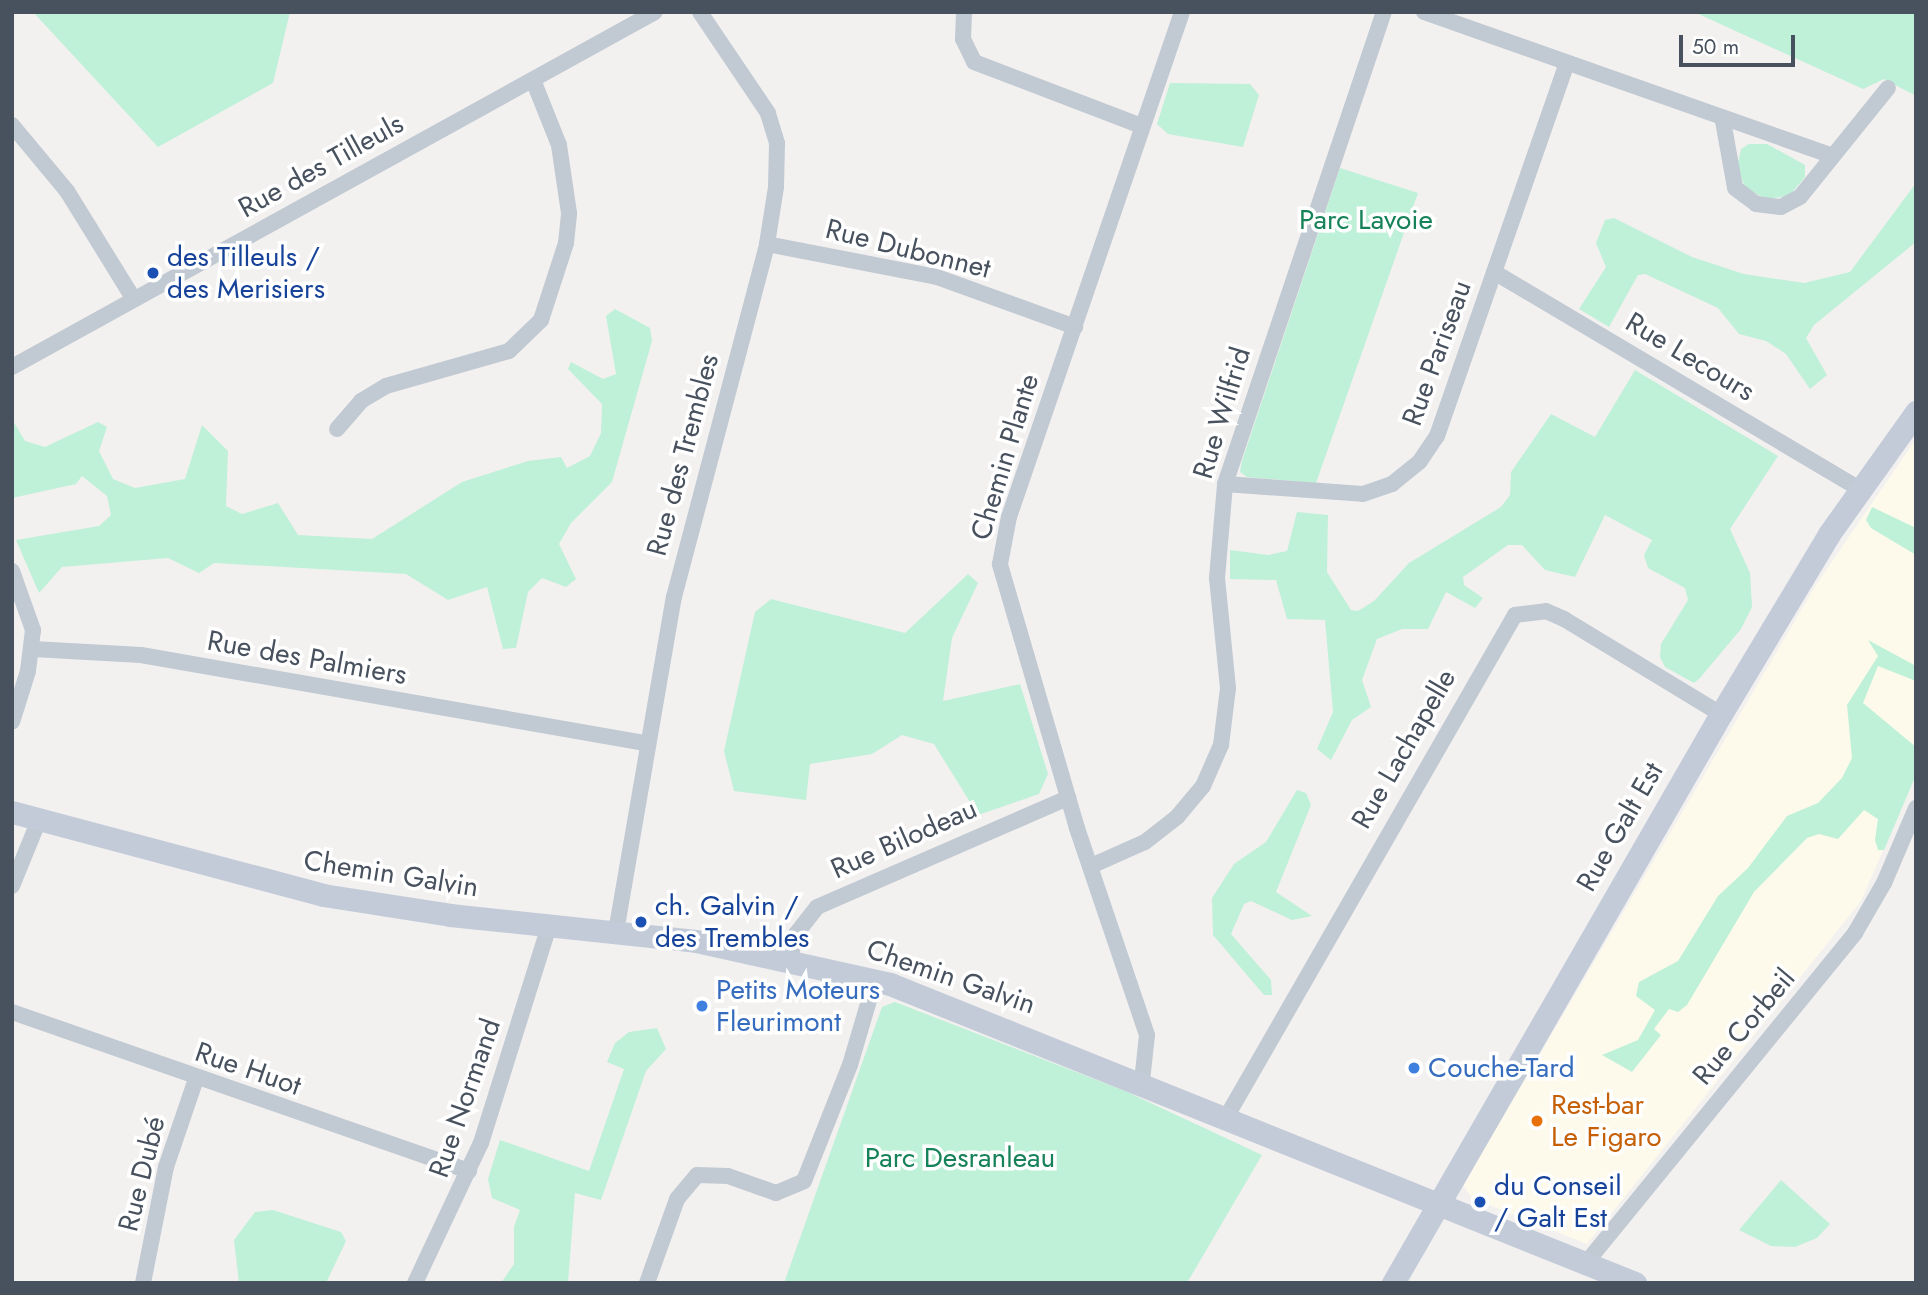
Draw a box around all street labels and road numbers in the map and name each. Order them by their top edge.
street label: Rue des Tilleuls [233,107,409,225]
street label: Rue Dubonnet [822,212,994,286]
street label: Rue Pariseau [1395,276,1479,430]
street label: Rue Lecours [1619,305,1761,409]
street label: Rue Wilfrid [1186,343,1258,483]
street label: Rue des Trembles [640,350,726,560]
street label: Chemin Plante [964,370,1046,544]
street label: Rue des Palmiers [205,624,409,692]
street label: Rue Lachapelle [1345,663,1463,835]
street label: Rue Galt Est [1570,757,1670,897]
street label: Rue Bilodeau [826,792,982,886]
street label: Chemin Galvin [301,844,481,904]
street label: Chemin Galvin [862,932,1040,1022]
street label: Rue Corbeil [1686,962,1802,1092]
street label: Rue Normand [422,1014,508,1182]
street label: Rue Huot [191,1035,305,1103]
street label: Rue Dubé [112,1113,172,1235]

